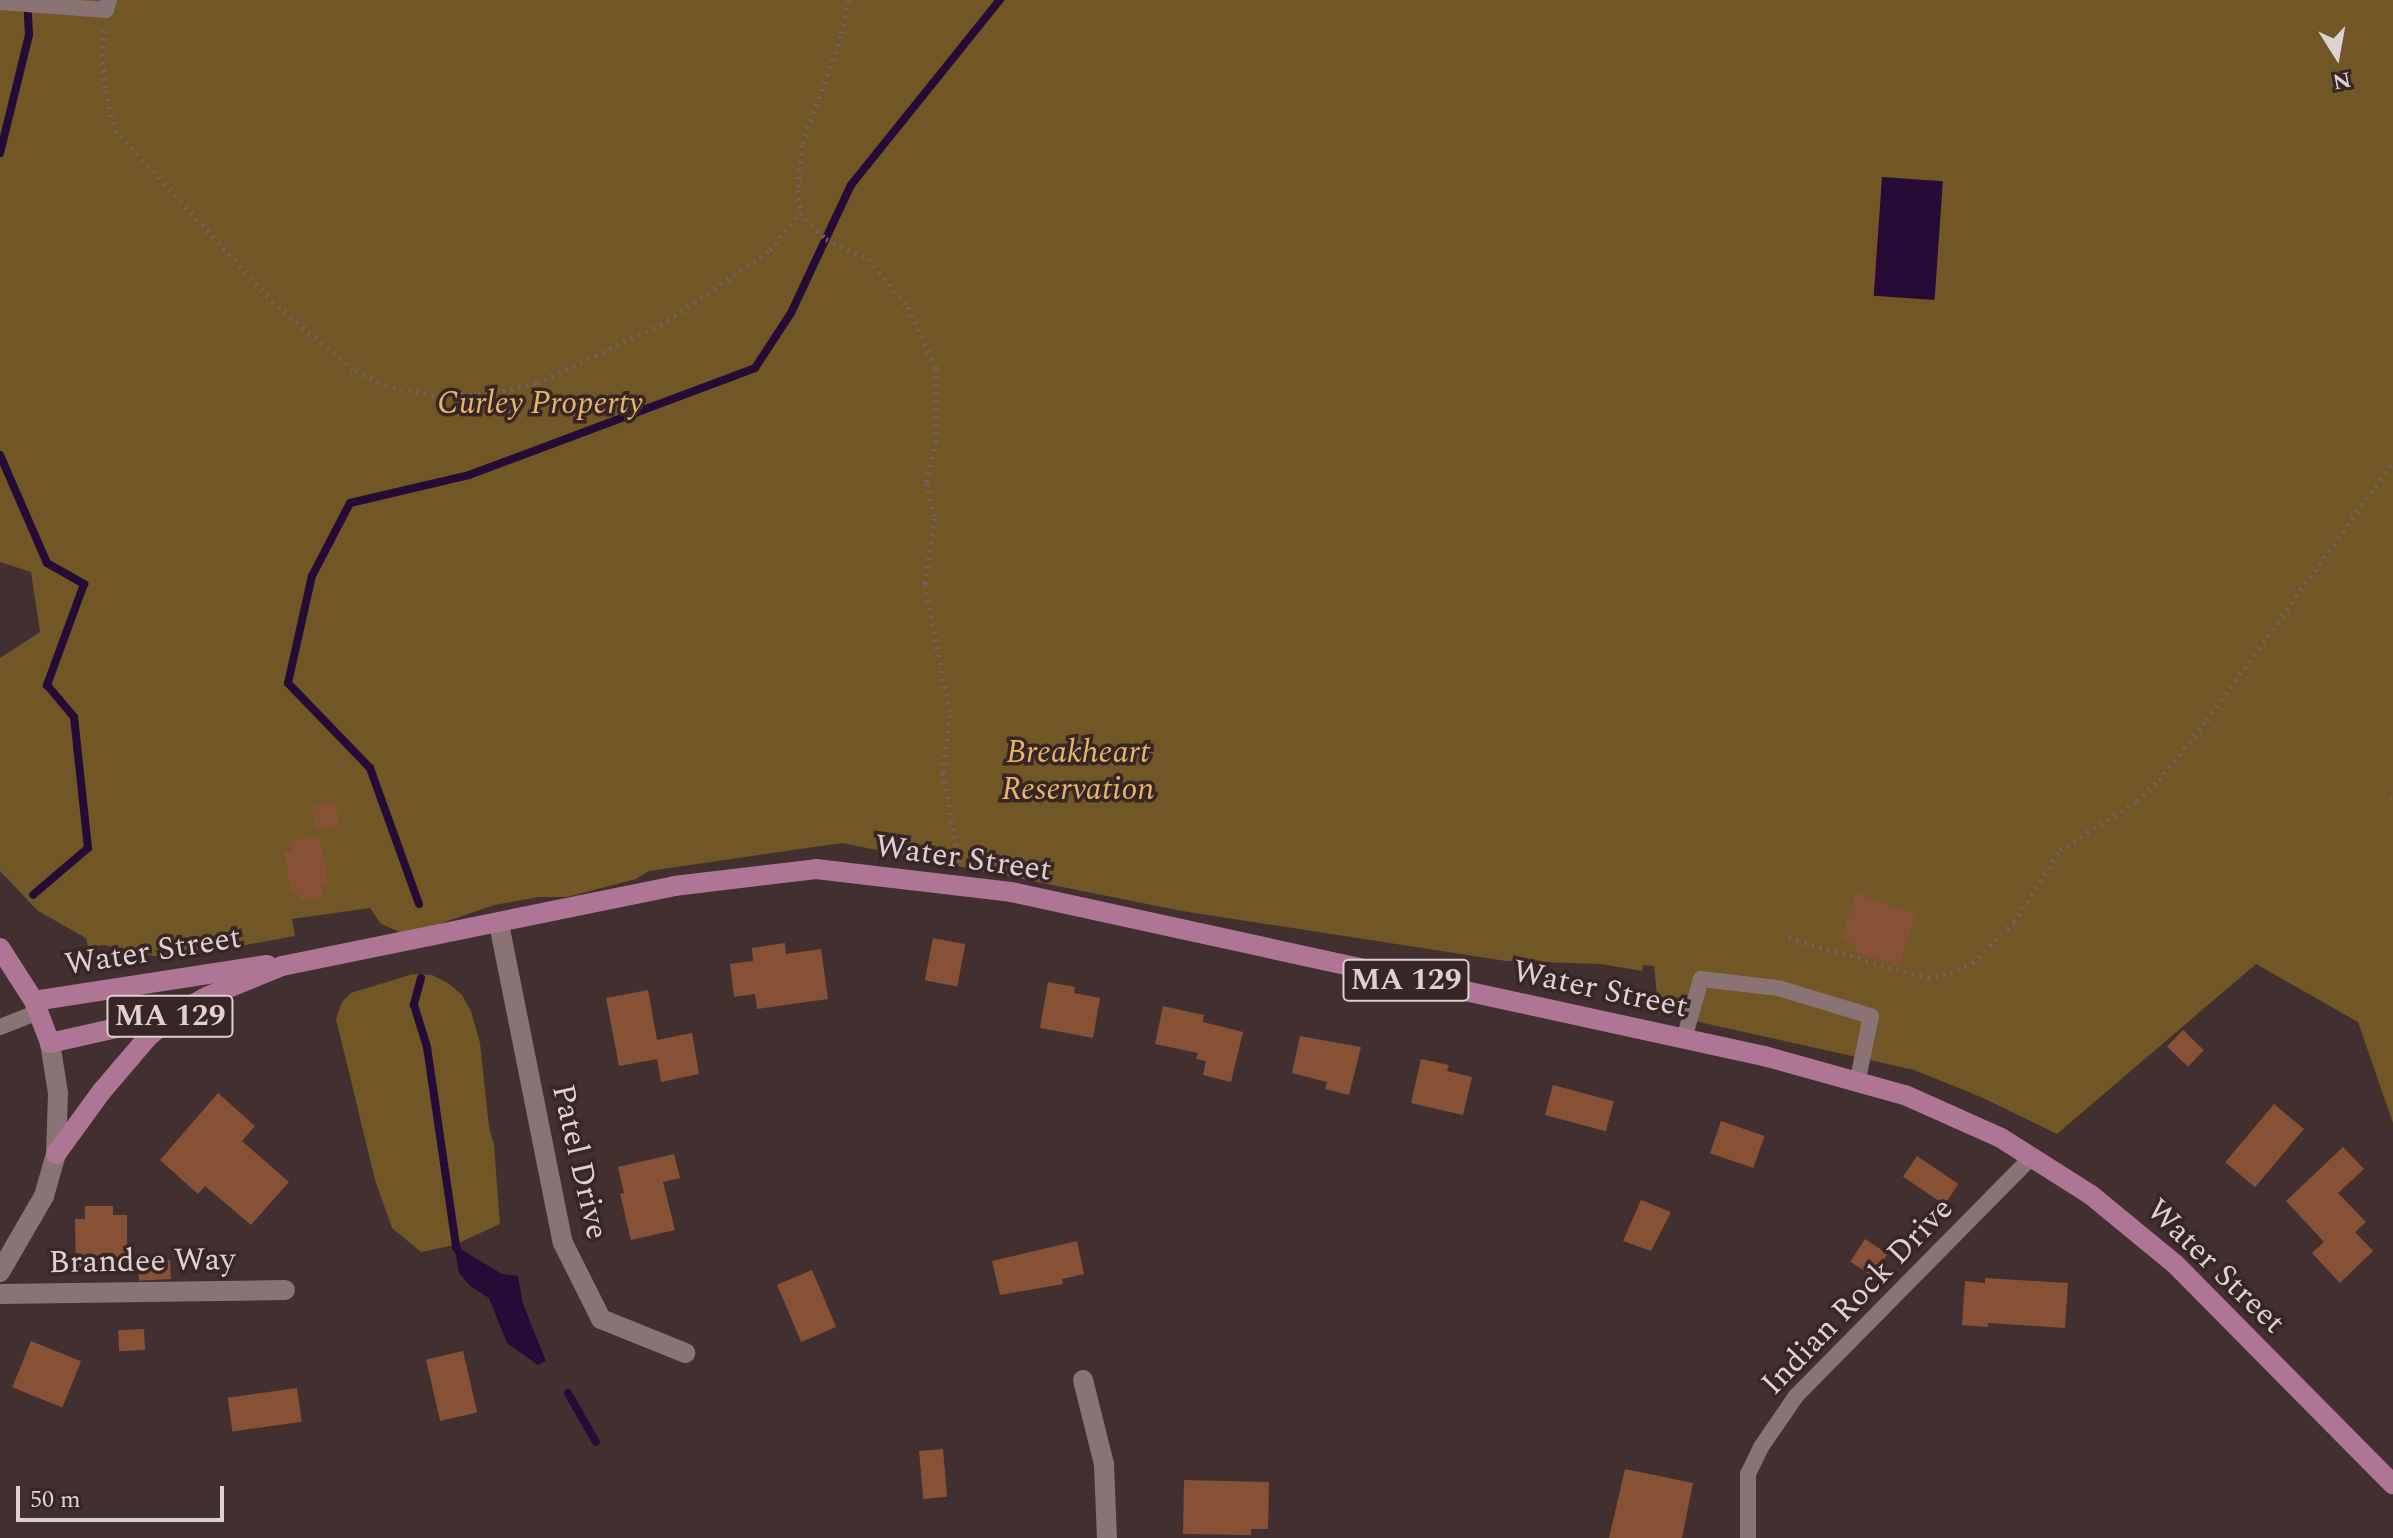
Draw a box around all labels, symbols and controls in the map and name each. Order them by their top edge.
north arrow [2297,16,2377,96]
text: N [2330,62,2354,98]
park label: Curley Property [437,385,643,423]
park label: Breakheart Reservation [1001,735,1155,810]
street label: Water Street [872,828,1054,890]
street label: Water Street [62,919,244,985]
street label: Water Street [1509,953,1691,1027]
road number: MA 129 [1342,954,1470,1006]
road number: MA 129 [106,990,234,1042]
street label: Patel Drive [543,1081,615,1243]
street label: Indian Rock Drive [1754,1190,1962,1404]
street label: Water Street [2138,1191,2292,1343]
street label: Brandee Way [48,1241,236,1283]
scale bar [20,1470,228,1520]
text: 50 m [30,1482,81,1518]

